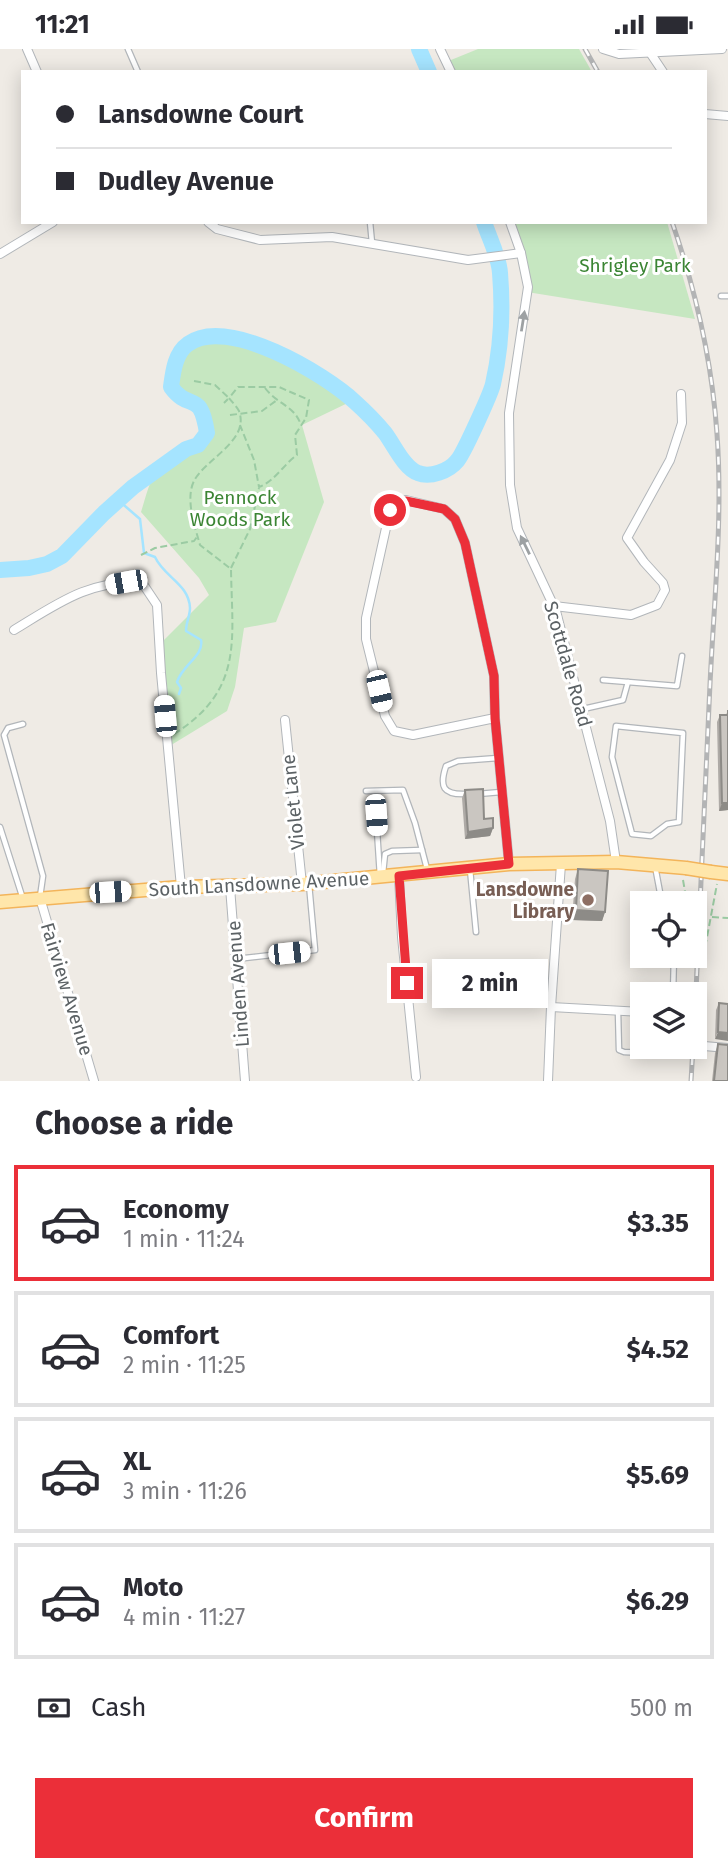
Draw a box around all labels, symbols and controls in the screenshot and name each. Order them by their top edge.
text: 11:21 [35,9,90,40]
text: Lansdowne Court [98,99,304,130]
text: Dudley Avenue [98,166,274,197]
park label: Shrigley Park [579,254,691,277]
one-way arrow [517,309,528,331]
park label: Pennock Woods Park [190,486,290,531]
route start [374,494,406,526]
one-way arrow [519,535,531,555]
car [104,568,149,596]
street label: Scottdale Road [539,598,597,730]
car [365,668,394,714]
car [153,694,178,738]
street label: Violet Lane [277,753,309,851]
car [365,793,388,837]
street label: South Lansdowne Avenue [148,867,370,901]
place label: Lansdowne Library [476,878,574,923]
car [89,880,132,904]
map controls [630,891,707,1059]
button: locate [630,891,707,968]
marker: Lansdowne Library [580,892,596,908]
street label: Fairview Avenue [36,920,98,1058]
street label: Linden Avenue [222,920,254,1048]
car [268,940,311,966]
callout: 2 min [432,958,547,1007]
route end [391,967,423,999]
text: 2 min [462,969,518,997]
button: layers [630,982,707,1059]
text: Choose a ride [35,1104,233,1142]
icon: car [39,1192,102,1255]
text: Economy [123,1194,229,1225]
text: $3.35 [627,1208,689,1239]
text: 1 min · 11:24 [123,1225,245,1253]
icon: car [39,1318,102,1381]
text: Comfort [123,1320,219,1351]
text: $4.52 [627,1334,689,1365]
text: 2 min · 11:25 [123,1351,246,1379]
icon: car [39,1444,102,1507]
text: XL [123,1446,151,1477]
text: $5.69 [626,1460,689,1491]
text: 3 min · 11:26 [123,1477,247,1505]
icon: car [39,1570,102,1633]
text: Moto [123,1572,183,1603]
text: $6.29 [626,1586,689,1617]
text: 4 min · 11:27 [123,1603,245,1631]
icon: cash [35,1689,73,1727]
text: Cash [91,1692,147,1723]
text: 500 m [630,1694,693,1722]
button: Confirm [35,1778,693,1858]

